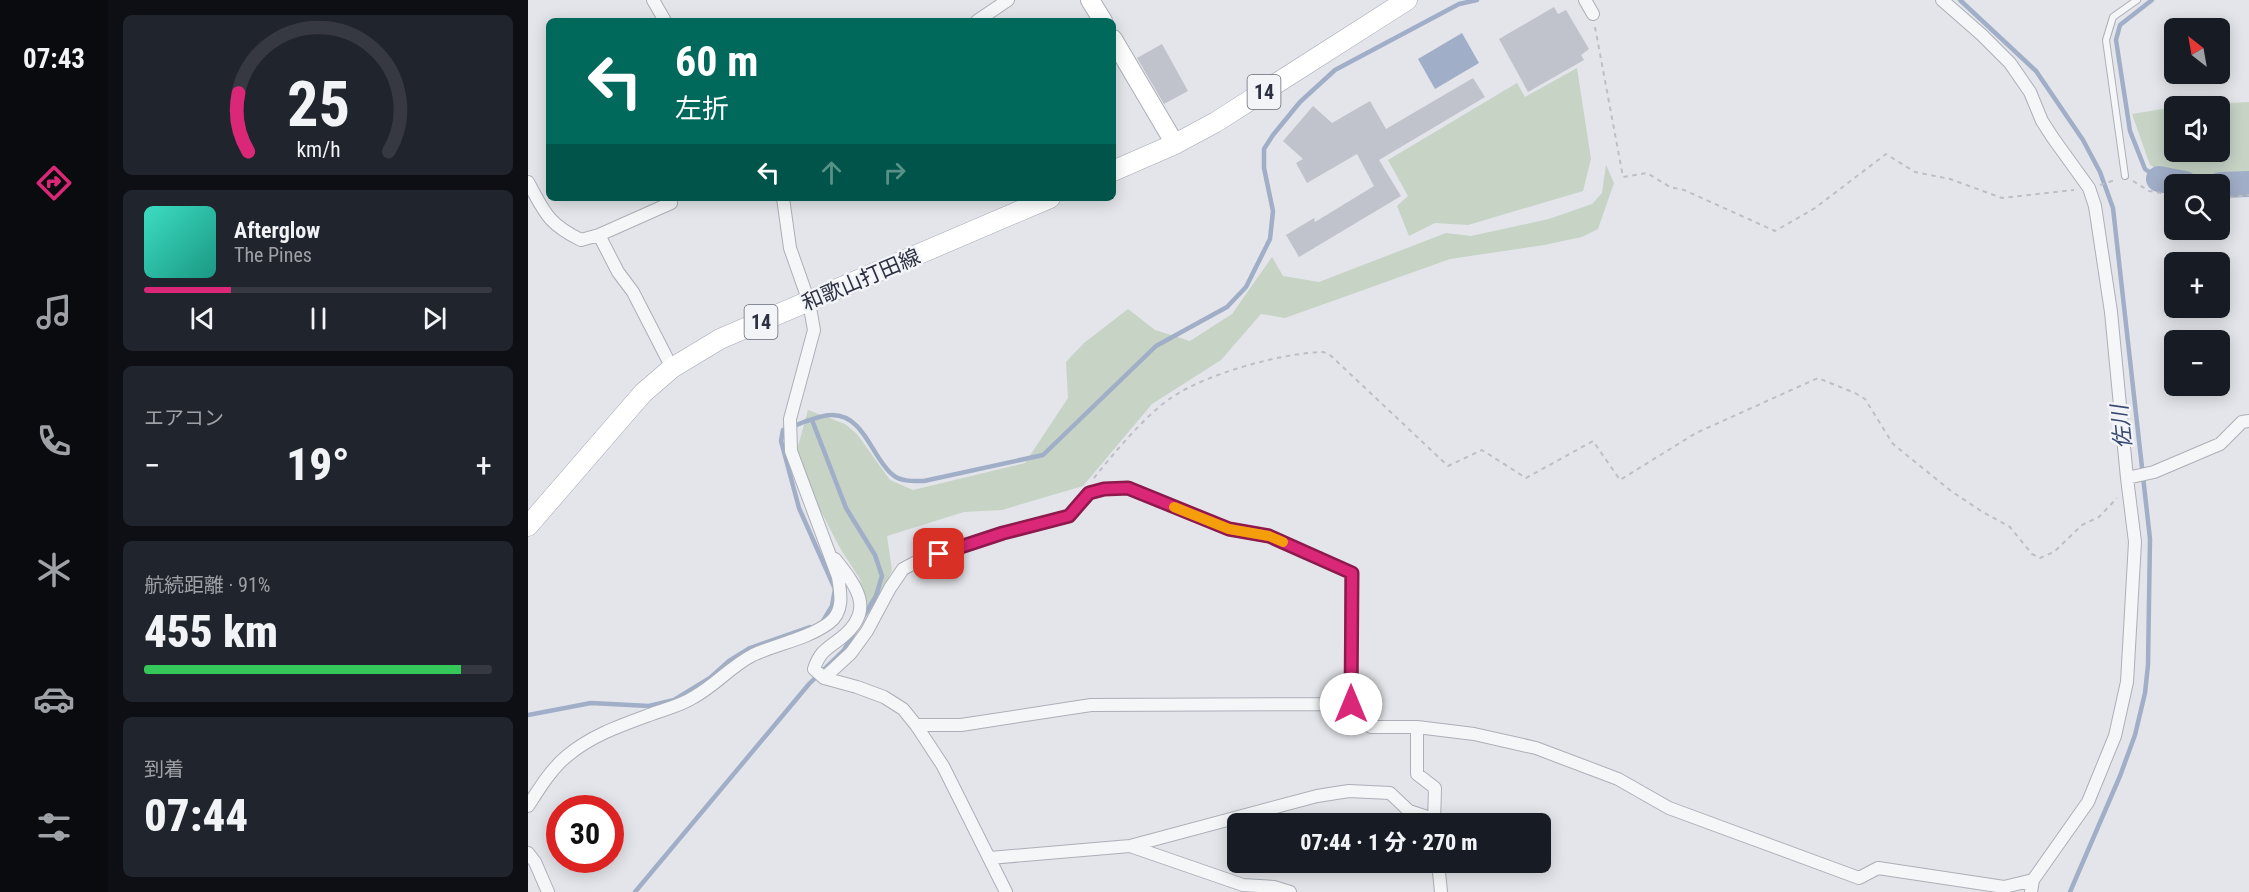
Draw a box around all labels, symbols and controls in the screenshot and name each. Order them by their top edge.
north arrow [2164,18,2230,84]
map controls [2164,18,2230,396]
text: 60 m [675,37,758,86]
icon: left [576,42,654,120]
text: 07:43 [23,43,85,75]
text: 25 [286,68,350,141]
road number: 14 [1248,75,1280,109]
text: 左折 [675,93,729,125]
button: sound [2164,96,2230,162]
text: km/h [296,138,340,163]
icon: left [752,156,785,189]
icon: ahead [815,156,848,189]
icon: right [878,156,911,189]
icon: directions [33,162,75,204]
button: search [2164,174,2230,240]
text: Afterglow [234,218,320,243]
text: The Pines [234,243,312,267]
street label: 和歌山打田線 [798,244,924,316]
button: + [2164,252,2230,318]
icon: music [33,291,75,333]
icon: previous [186,302,219,335]
icon: pause [302,302,335,335]
icon: next [418,302,451,335]
road number: 14 [744,305,778,339]
button: − [2164,330,2230,396]
water label: 佐川 [2107,402,2136,450]
text: エアコン [144,406,224,430]
icon: phone [33,420,75,462]
text: 19° [286,438,350,491]
text: − [144,446,161,485]
text: + [476,446,492,485]
pin [913,528,964,579]
icon: arrive [922,537,955,570]
icon: climate [33,549,75,591]
text: 航続距離 · 91% [144,573,270,597]
text: 455 km [144,605,278,658]
position arrow [1319,672,1383,736]
icon: car [33,678,75,720]
text: 到着 [144,757,184,781]
text: 07:44 [144,789,248,842]
speed limit sign: 30 [546,795,624,873]
icon: filters [33,806,75,848]
text: 07:44 · 1 分 · 270 m [1300,830,1478,855]

